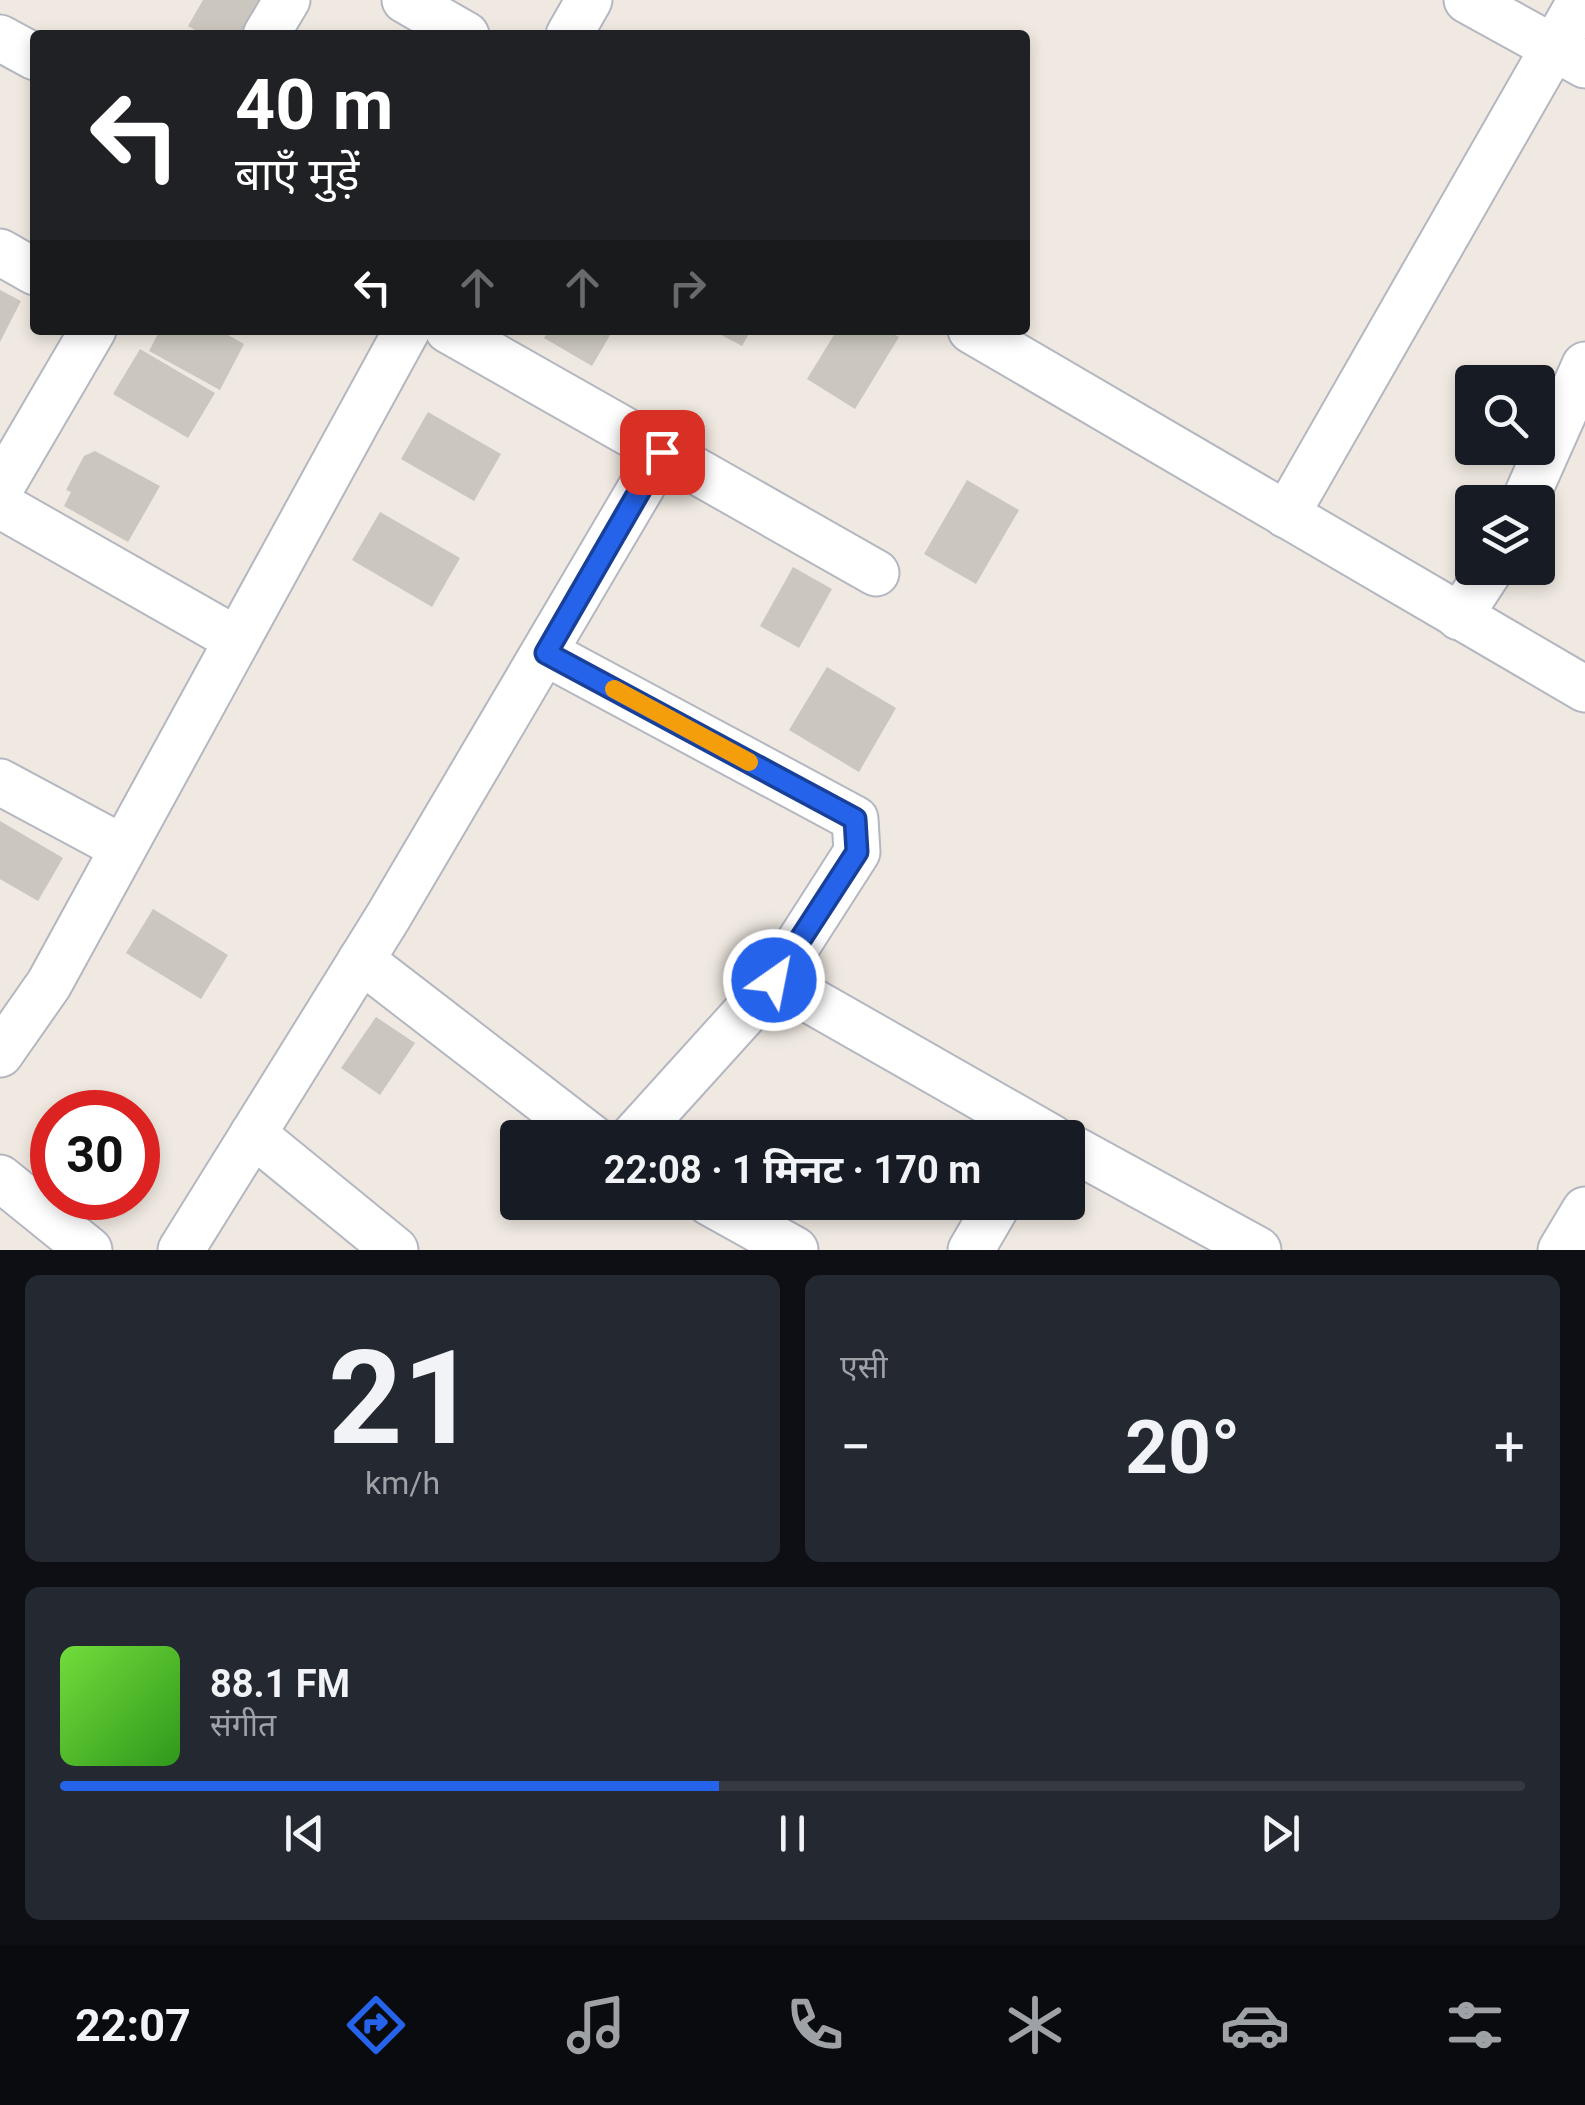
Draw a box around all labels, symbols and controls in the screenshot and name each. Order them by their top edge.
text: 40 m [235,64,393,146]
icon: left [70,70,200,200]
text: बाएँ मुड़ें [235,148,359,201]
icon: left [345,260,400,315]
icon: ahead [450,260,505,315]
icon: ahead [555,260,610,315]
icon: right [660,260,715,315]
map controls [1455,365,1555,585]
button: search [1455,365,1555,465]
pin [620,410,705,495]
icon: arrive [635,425,690,480]
button: layers [1455,485,1555,585]
position arrow [722,928,826,1032]
speed limit sign: 30 [30,1090,160,1220]
text: 22:08 · 1 मिनट · 170 m [604,1148,981,1192]
text: 21 [328,1322,477,1475]
text: एसी [840,1348,888,1386]
text: 20° [1125,1403,1240,1491]
text: − [840,1415,871,1479]
text: + [1494,1415,1525,1479]
text: km/h [365,1464,440,1502]
text: 88.1 FM [210,1662,350,1706]
text: संगीत [210,1706,276,1744]
icon: previous [277,1806,332,1861]
icon: pause [765,1806,820,1861]
icon: next [1253,1806,1308,1861]
icon: directions [341,1990,411,2060]
icon: music [561,1990,631,2060]
icon: phone [780,1990,850,2060]
icon: climate [1000,1990,1070,2060]
icon: car [1220,1990,1290,2060]
icon: filters [1440,1990,1510,2060]
text: 22:07 [75,1999,191,2052]

